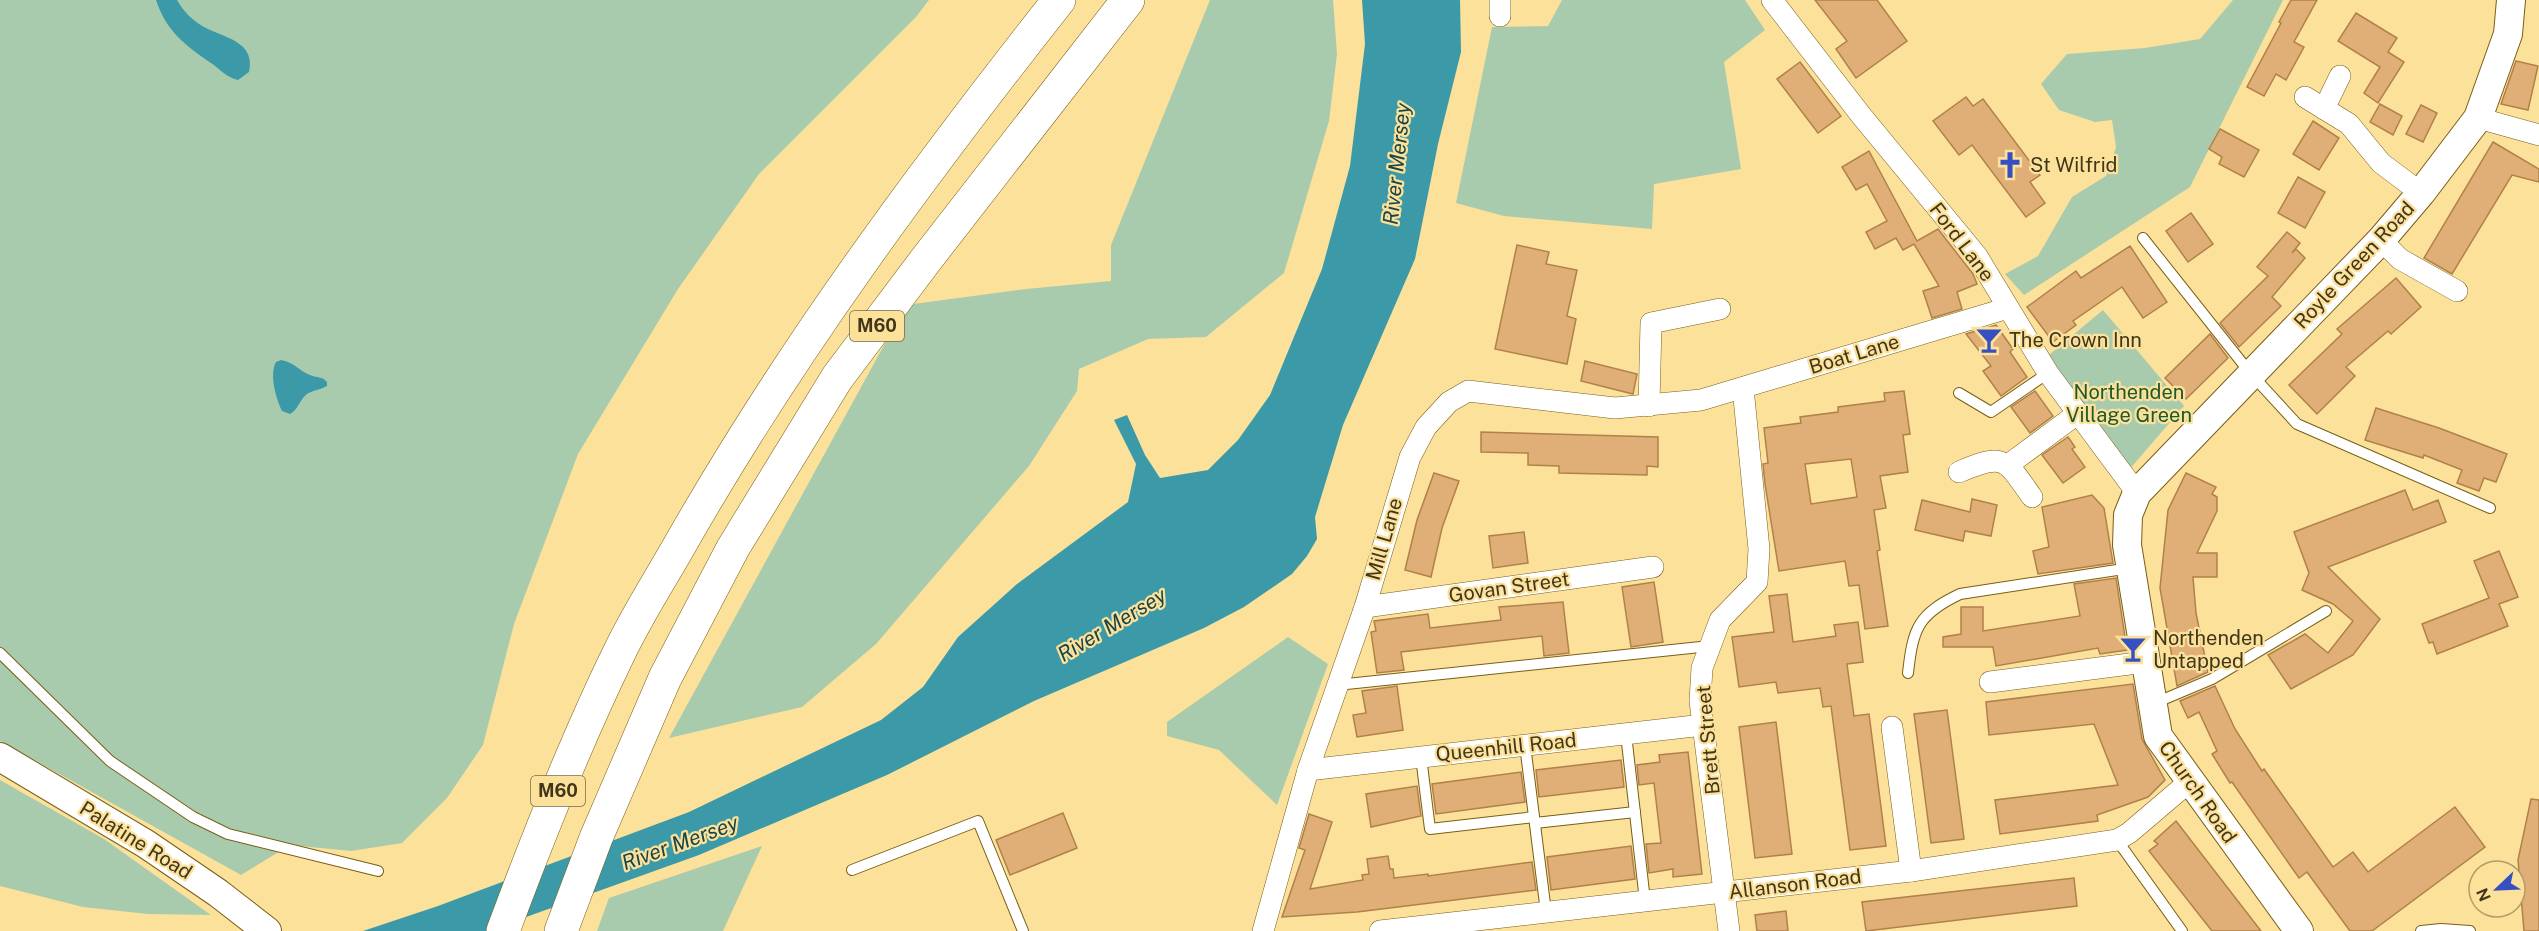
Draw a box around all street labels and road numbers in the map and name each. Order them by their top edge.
street label: Royle Green Road [2289,196,2419,334]
street label: Ford Lane [1925,198,1999,286]
road number: M60 [850,311,904,341]
street label: Boat Lane [1806,329,1902,379]
street label: Mill Lane [1361,495,1407,583]
street label: Govan Street [1447,567,1571,607]
street label: Brett Street [1691,684,1725,796]
street label: Queenhill Road [1434,728,1578,766]
street label: Church Road [2154,736,2242,848]
road number: M60 [531,776,585,806]
street label: Palatine Road [75,796,197,884]
street label: Allanson Road [1727,864,1863,904]

